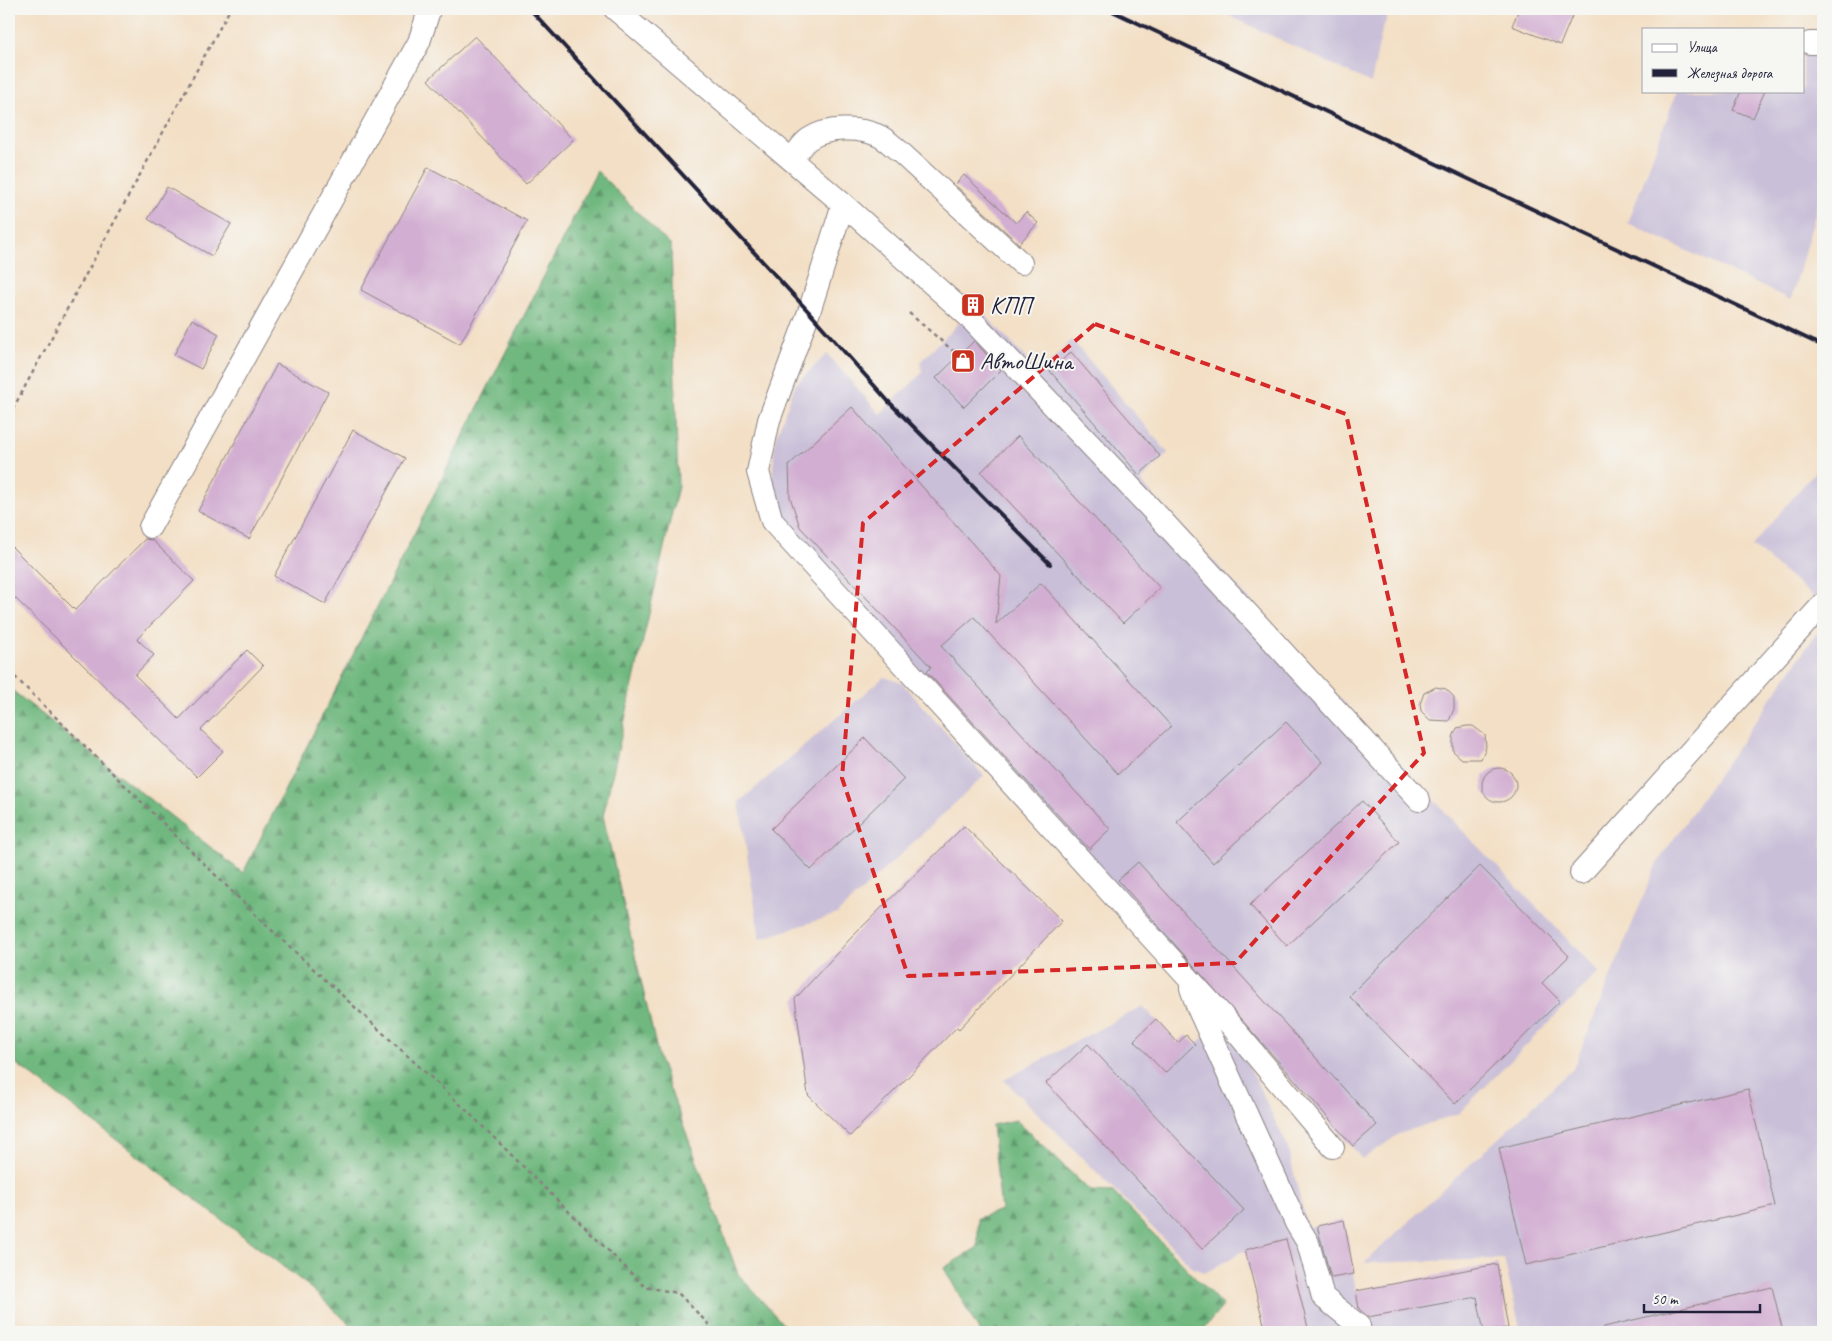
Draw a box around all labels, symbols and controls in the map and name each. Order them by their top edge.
legend [1642,28,1804,92]
text: Улица [1687,38,1718,57]
text: Железная дорога [1687,64,1774,83]
place label: КПП [990,290,1035,320]
building icon: КПП [960,292,986,318]
place label: АвтоШина [980,346,1074,376]
shop icon: АвтоШина [950,348,976,374]
scale bar [1644,1281,1761,1313]
text: 50 m [1652,1290,1679,1309]

